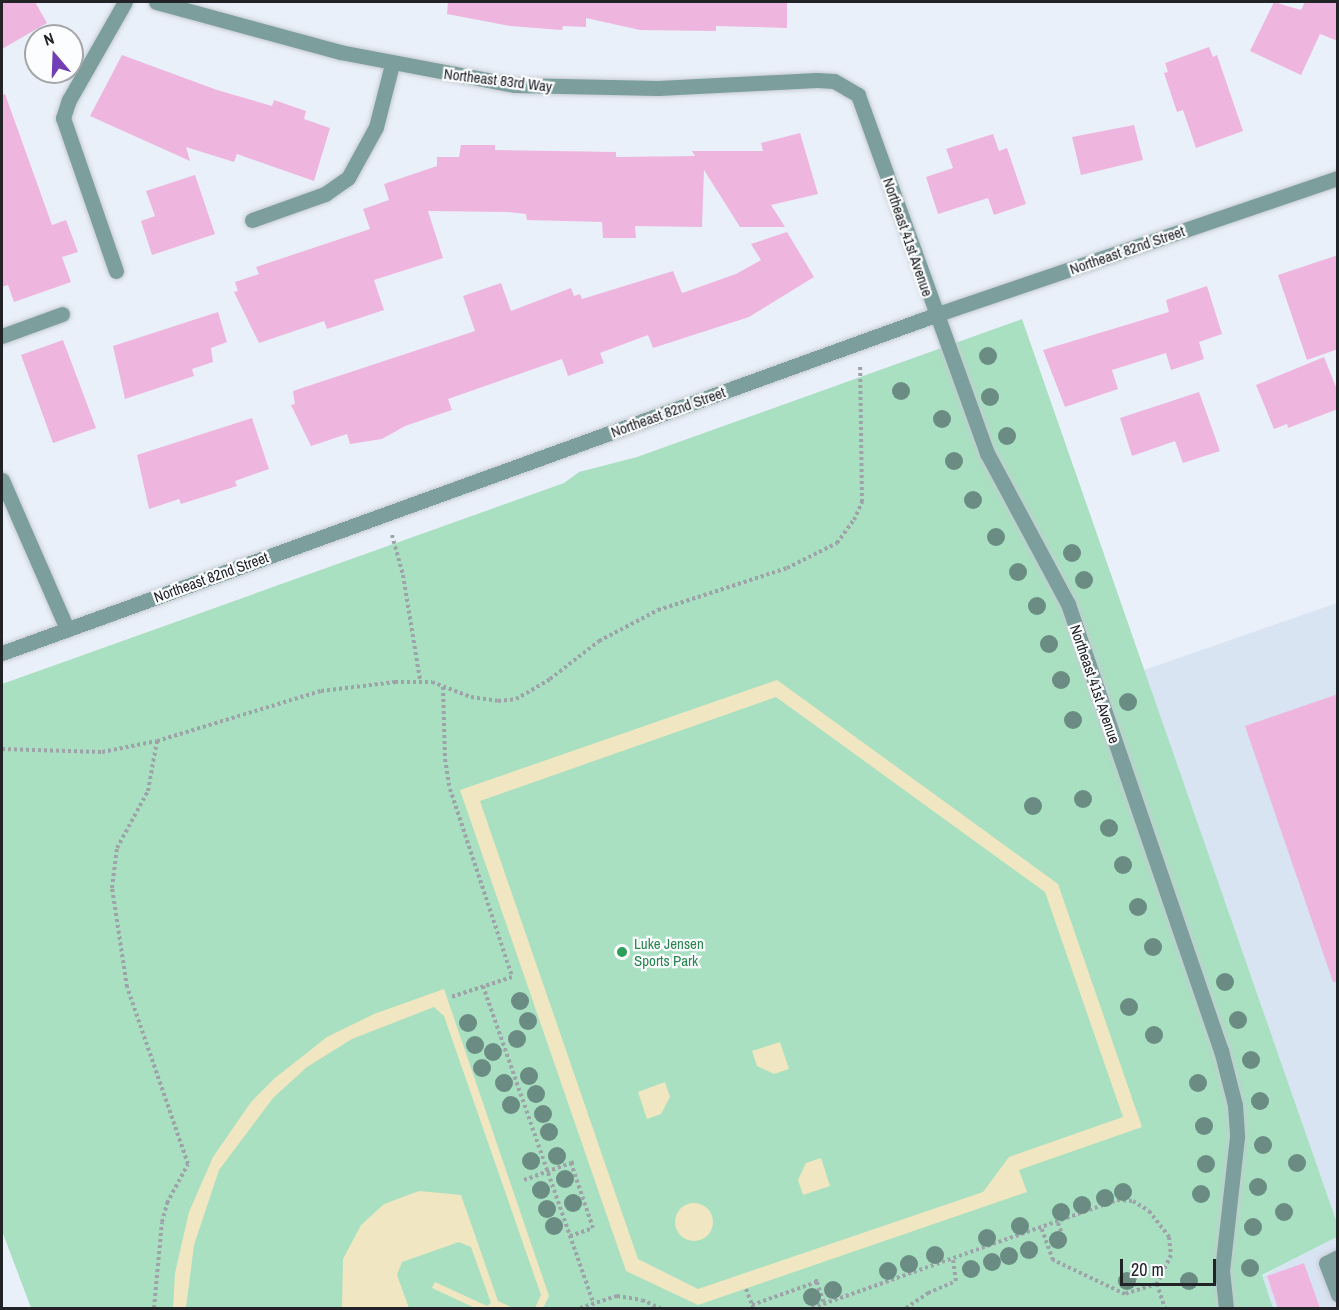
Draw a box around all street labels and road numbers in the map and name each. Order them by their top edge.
street label: Northeast 83rd Way [443,64,553,96]
street label: Northeast 41st Avenue [879,175,937,299]
street label: Northeast 82nd Street [1067,222,1187,278]
street label: Northeast 82nd Street [608,383,728,441]
street label: Northeast 82nd Street [151,548,271,606]
street label: Northeast 41st Avenue [1066,622,1124,746]

